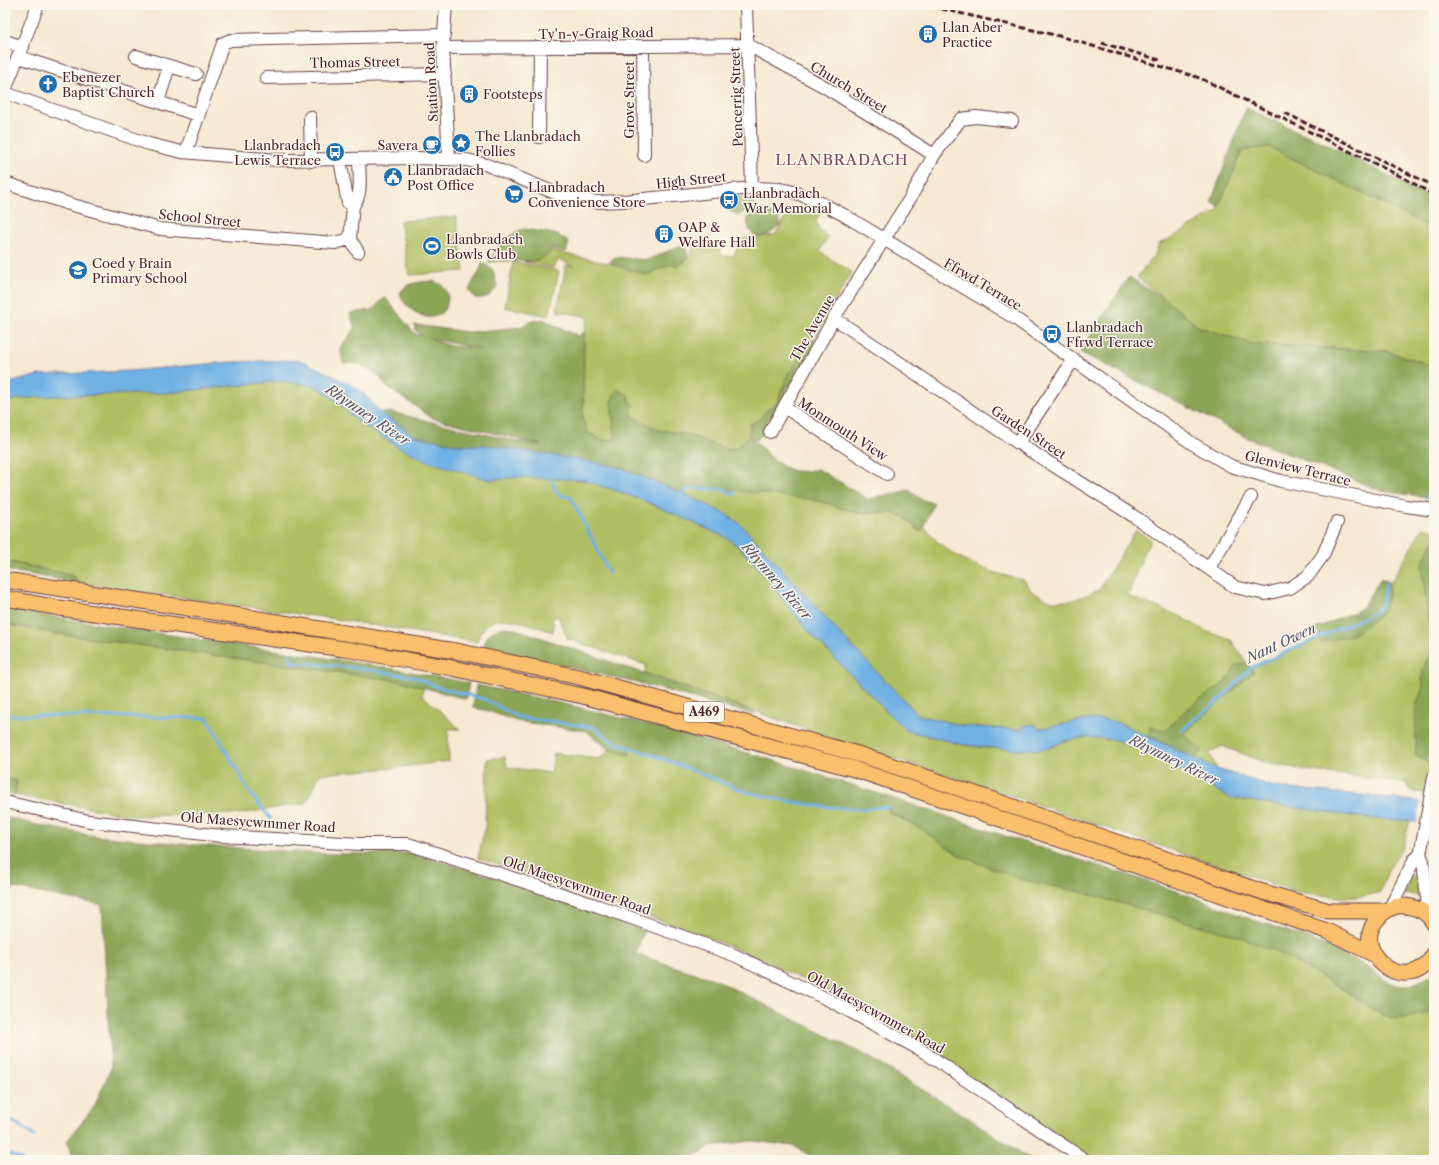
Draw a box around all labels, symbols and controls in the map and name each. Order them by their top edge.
place label: Llan Aber Practice [942,19,1003,50]
building icon: Llan Aber Practice [917,23,939,45]
street label: Ty'n-y-Graig Road [538,24,654,42]
street label: Station Road [421,42,441,122]
street label: Pencerrig Street [726,46,746,147]
street label: Thomas Street [309,53,401,71]
street label: Church Street [808,58,891,116]
street label: Grove Street [621,61,637,139]
place label: Ebenezer Baptist Church [62,69,155,100]
church icon: Ebenezer Baptist Church [37,73,59,95]
building icon: Footsteps [458,83,480,105]
place label: Footsteps [483,86,543,102]
place label: The Llanbradach Follies [475,128,581,159]
place icon: The Llanbradach Follies [450,132,472,154]
cafe icon: Savera [421,134,443,156]
place label: Llanbradach Lewis Terrace [234,137,321,168]
place label: Savera [378,137,418,153]
bus stop icon: Llanbradach Lewis Terrace [324,141,346,163]
district label: LLANBRADACH [775,150,909,169]
place label: Llanbradach Post Office [407,162,484,193]
public building icon: Llanbradach Post Office [382,166,404,188]
street label: High Street [655,168,727,192]
place label: Llanbradach Convenience Store [528,179,646,210]
supermarket icon: Llanbradach Convenience Store [503,183,525,205]
place label: Llanbradach War Memorial [742,185,832,216]
bus stop icon: Llanbradach War Memorial [718,189,740,211]
street label: School Street [158,206,242,230]
place label: OAP & Welfare Hall [677,219,756,250]
building icon: OAP & Welfare Hall [653,223,675,245]
place label: Llanbradach Bowls Club [446,231,523,262]
sports icon: Llanbradach Bowls Club [421,235,443,257]
place label: Coed y Brain Primary School [92,255,187,286]
street label: Ffrwd Terrace [941,255,1025,313]
school or university icon: Coed y Brain Primary School [67,259,89,281]
street label: The Avenue [786,292,838,364]
place label: Llanbradach Ffrwd Terrace [1066,319,1154,350]
bus stop icon: Llanbradach Ffrwd Terrace [1041,323,1063,345]
water label: Rhymney River [322,380,415,451]
street label: Monmouth View [795,394,891,464]
street label: Garden Street [988,402,1070,462]
street label: Glenview Terrace [1243,447,1353,489]
water label: Rhymney River [738,537,817,625]
water label: Nant Owen [1242,619,1319,667]
road number: A469 [684,702,724,722]
water label: Rhymney River [1125,730,1223,790]
street label: Old Maesycwmmer Road [180,809,336,835]
street label: Old Maesycwmmer Road [501,852,653,918]
street label: Old Maesycwmmer Road [804,967,948,1057]

